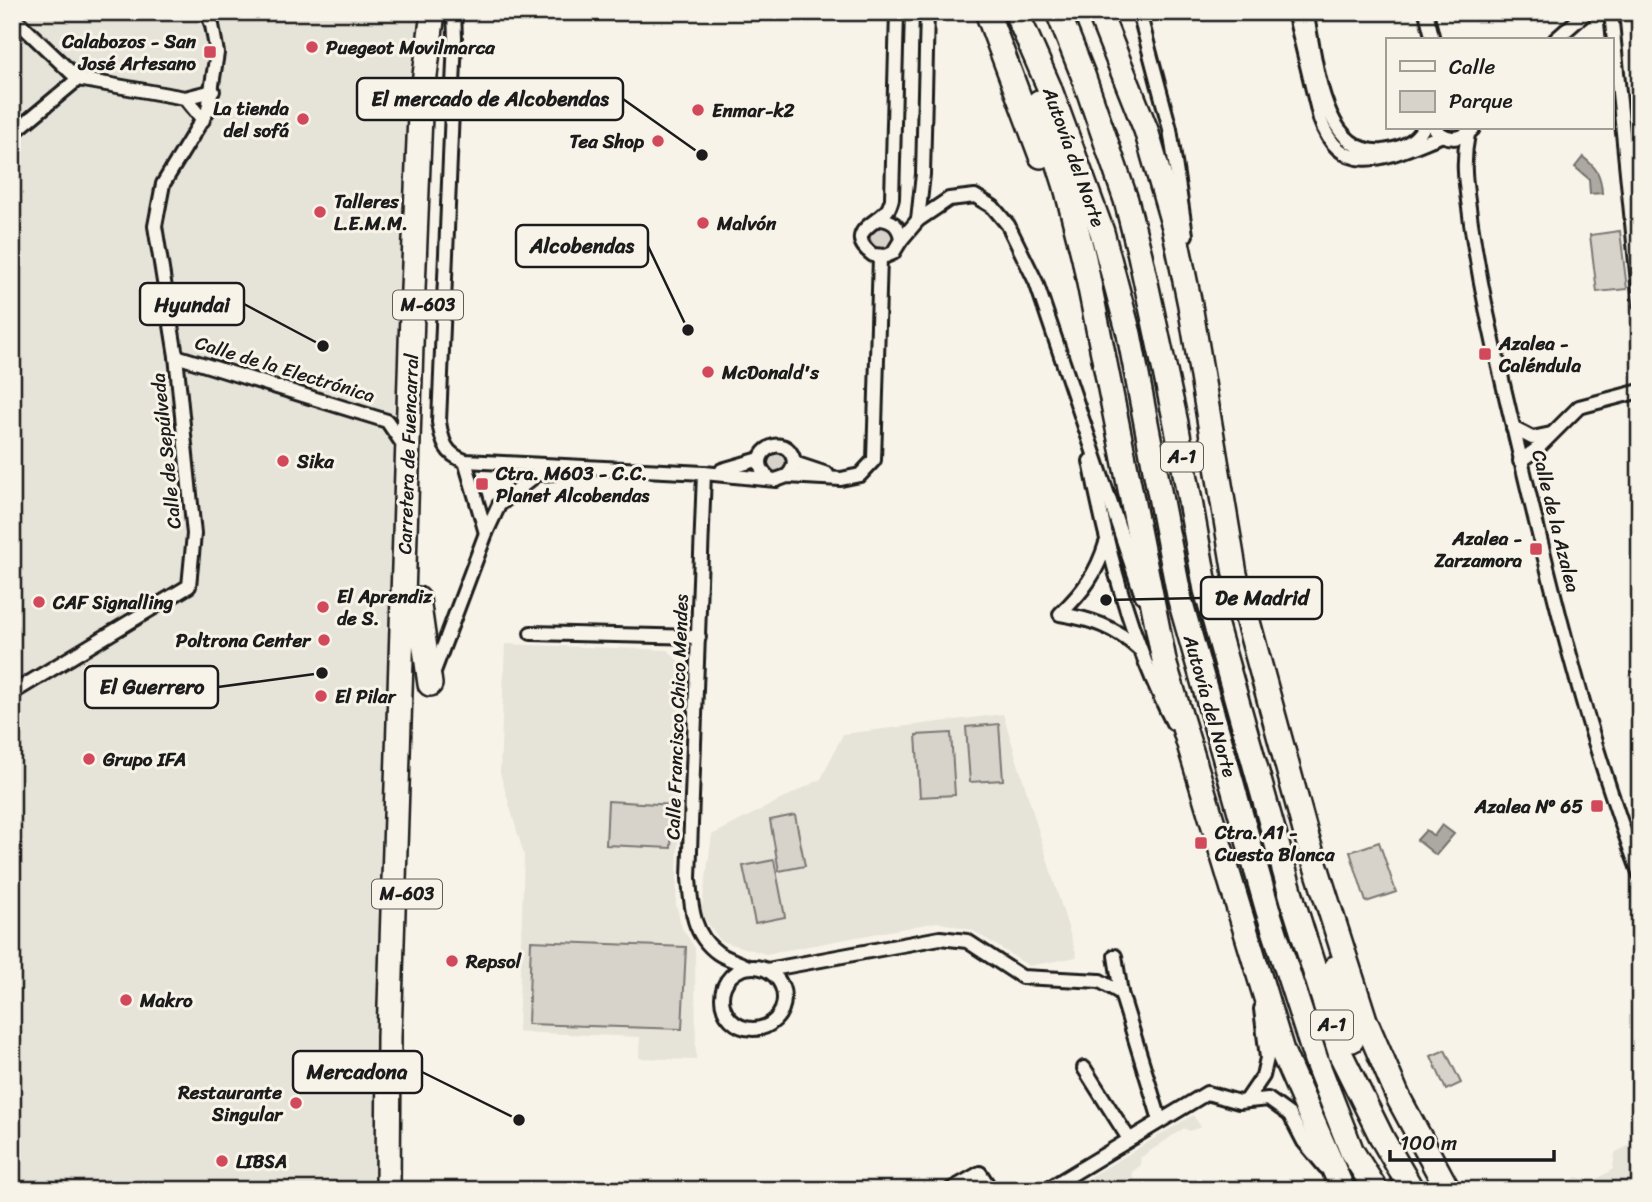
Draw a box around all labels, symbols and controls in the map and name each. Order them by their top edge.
place label: Calabozos - San José Artesano [61,25,197,80]
place label: Puegeot Movilmarca [326,31,495,64]
legend [1386,38,1614,130]
marker: Puegeot Movilmarca [304,39,320,55]
marker: Calabozos - San José Artesano [202,44,218,60]
text: Calle [1449,48,1496,86]
callout: El mercado de Alcobendas [357,78,623,120]
text: El mercado de Alcobendas [371,80,609,118]
street label: Autovía del Norte [1033,81,1115,232]
text: Parque [1449,82,1513,120]
place label: La tienda del sofá [213,92,289,147]
place label: Enmar-k2 [712,94,795,127]
marker: Enmar-k2 [690,102,706,118]
marker: La tienda del sofá [295,111,311,127]
place label: Tea Shop [570,125,645,158]
marker: Tea Shop [650,133,666,149]
place label: Talleres L.E.M.M. [334,185,408,240]
marker: Talleres L.E.M.M. [312,204,328,220]
place label: Malvón [716,207,777,240]
marker: Malvón [695,215,711,231]
callout: Alcobendas [516,225,648,267]
text: Alcobendas [529,227,635,265]
callout: Hyundai [140,283,244,325]
text: Hyundai [153,286,231,324]
road number: M-603 [393,290,463,320]
street label: Calle de la Electrónica [191,326,379,412]
place label: Azalea - Caléndula [1498,327,1581,382]
marker: Azalea - Caléndula [1477,346,1493,362]
street label: Carretera de Fuencarral [388,353,428,555]
place label: McDonald's [721,356,820,389]
marker: McDonald's [700,364,716,380]
street label: Calle de Sepúlveda [141,371,191,531]
road number: A-1 [1161,443,1203,472]
place label: Sika [296,445,334,478]
street label: Calle de la Azalea [1522,446,1590,596]
marker: Sika [275,453,291,469]
place label: Ctra. M603 - C.C. Planet Alcobendas [495,457,651,512]
marker: Ctra. M603 - C.C. Planet Alcobendas [474,476,490,492]
place label: Azalea - Zarzamora [1433,522,1522,577]
marker: Azalea - Zarzamora [1528,541,1544,557]
callout: De Madrid [1201,577,1322,619]
text: De Madrid [1215,579,1311,617]
place label: El Aprendiz de S. [337,580,433,635]
place label: CAF Signalling [52,586,174,619]
street label: Calle Francisco Chico Mendes [656,593,698,840]
marker: CAF Signalling [31,594,47,610]
marker: El Aprendiz de S. [315,599,331,615]
place label: Poltrona Center [176,624,312,657]
street label: Autovía del Norte [1174,630,1246,781]
marker: Poltrona Center [316,632,332,648]
callout: El Guerrero [85,666,218,708]
text: El Guerrero [100,668,205,706]
place label: El Pilar [335,680,397,713]
marker: El Pilar [313,688,329,704]
place label: Grupo IFA [102,743,186,776]
marker: Grupo IFA [81,751,97,767]
place label: Azalea Nº 65 [1474,790,1583,823]
marker: Azalea Nº 65 [1589,798,1605,814]
place label: Ctra. A1 - Cuesta Blanca [1214,816,1335,871]
marker: Ctra. A1 - Cuesta Blanca [1193,835,1209,851]
road number: M-603 [372,880,442,908]
place label: Repsol [465,945,522,978]
marker: Repsol [444,953,460,969]
place label: Makro [139,984,193,1017]
marker: Makro [118,992,134,1008]
road number: A-1 [1311,1010,1353,1040]
callout: Mercadona [293,1051,422,1093]
text: Mercadona [306,1053,408,1091]
place label: Restaurante Singular [177,1076,284,1131]
marker: Restaurante Singular [288,1095,304,1111]
scale bar [1390,1118,1554,1162]
text: 100 m [1400,1124,1457,1162]
place label: LIBSA [236,1145,287,1178]
marker: LIBSA [214,1153,230,1169]

